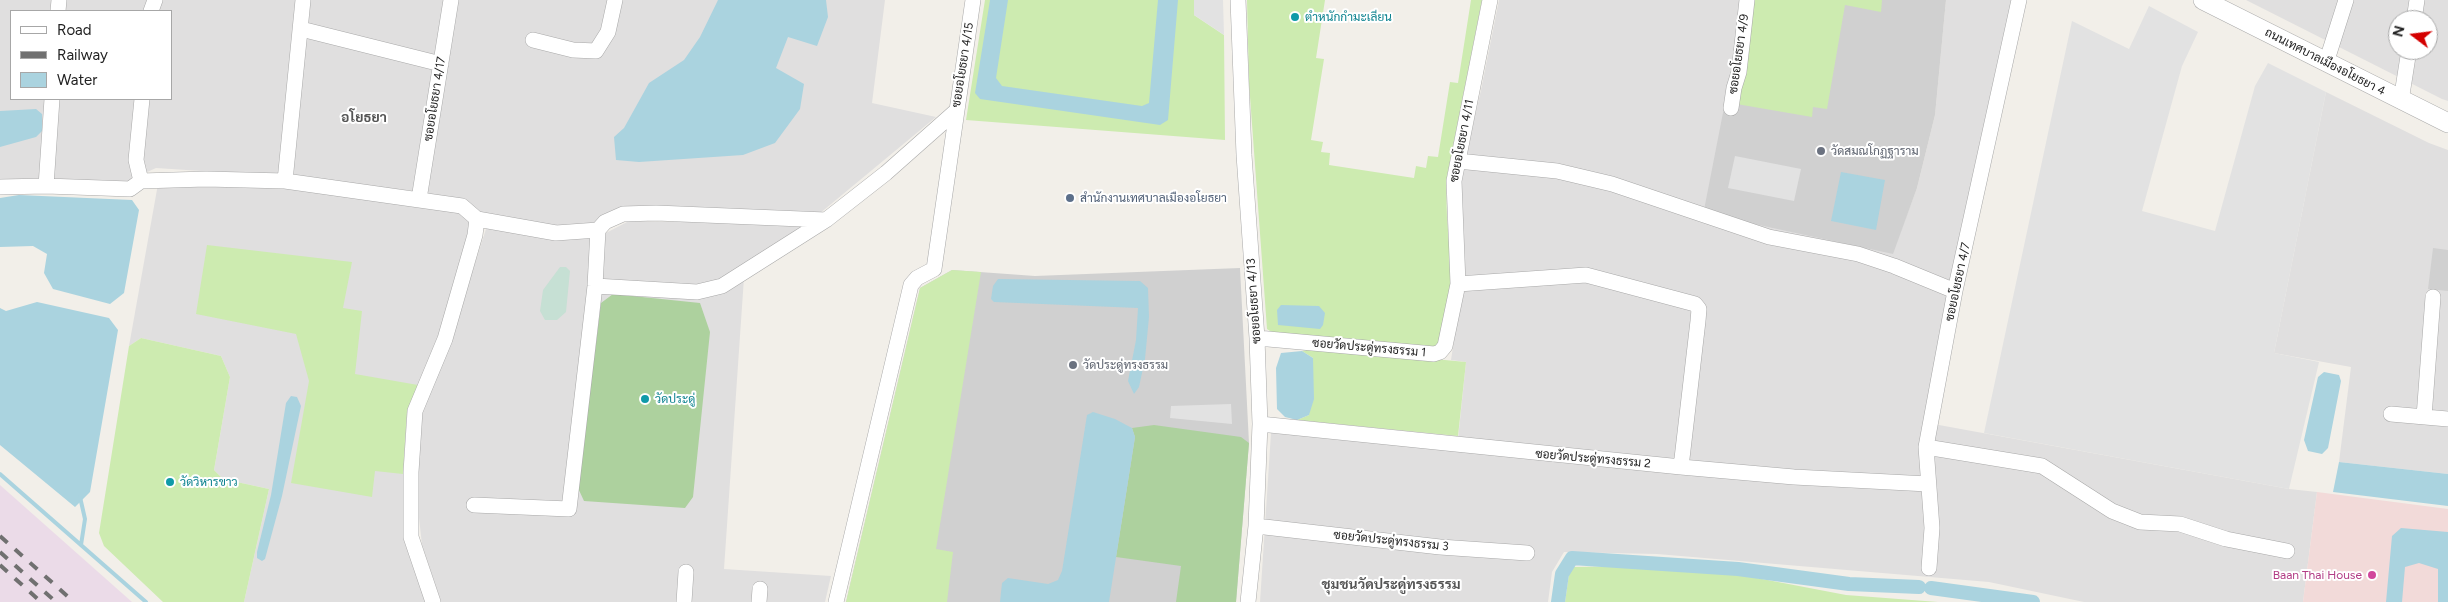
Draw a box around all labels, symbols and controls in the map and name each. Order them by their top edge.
legend [10,10,172,100]
place label: ตำหนักกำมะเลียน [1305,10,1392,24]
north arrow [2388,10,2438,60]
marker: ตำหนักกำมะเลียน [1289,11,1301,23]
street label: ซอยอโยธยา 4/9 [1726,13,1752,95]
text: Road [57,21,92,39]
street label: ซอยอโยธยา 4/15 [949,21,977,109]
text: N [2389,24,2409,39]
street label: ถนนเทศบาลเมืองอโยธยา 4 [2262,25,2388,99]
text: Railway [57,46,108,64]
street label: ซอยอโยธยา 4/17 [421,56,449,142]
text: Water [57,71,97,89]
street label: ซอยอโยธยา 4/11 [1447,98,1477,184]
district label: อโยธยา [341,110,387,126]
place label: วัดสมณโกฏฐาราม [1831,144,1919,158]
marker: วัดสมณโกฏฐาราม [1815,145,1827,157]
place label: สำนักงานเทศบาลเมืองอโยธยา [1080,191,1227,205]
marker: สำนักงานเทศบาลเมืองอโยธยา [1064,192,1076,204]
street label: ซอยอโยธยา 4/7 [1943,241,1973,323]
street label: ซอยอโยธยา 4/13 [1244,258,1264,344]
street label: ซอยวัดประดู่ทรงธรรม 1 [1311,336,1427,360]
place label: วัดประดู่ทรงธรรม [1083,358,1168,372]
marker: วัดประดู่ทรงธรรม [1067,359,1079,371]
place label: วัดประดู่ [655,392,695,406]
marker: วัดประดู่ [639,393,651,405]
street label: ซอยวัดประดู่ทรงธรรม 2 [1535,447,1651,471]
place label: วัดวิหารขาว [180,475,238,489]
marker: วัดวิหารขาว [164,476,176,488]
street label: ซอยวัดประดู่ทรงธรรม 3 [1333,528,1449,554]
place label: Baan Thai House [2273,568,2362,582]
marker: Baan Thai House [2366,569,2378,581]
district label: ชุมชนวัดประดู่ทรงธรรม [1322,577,1460,593]

